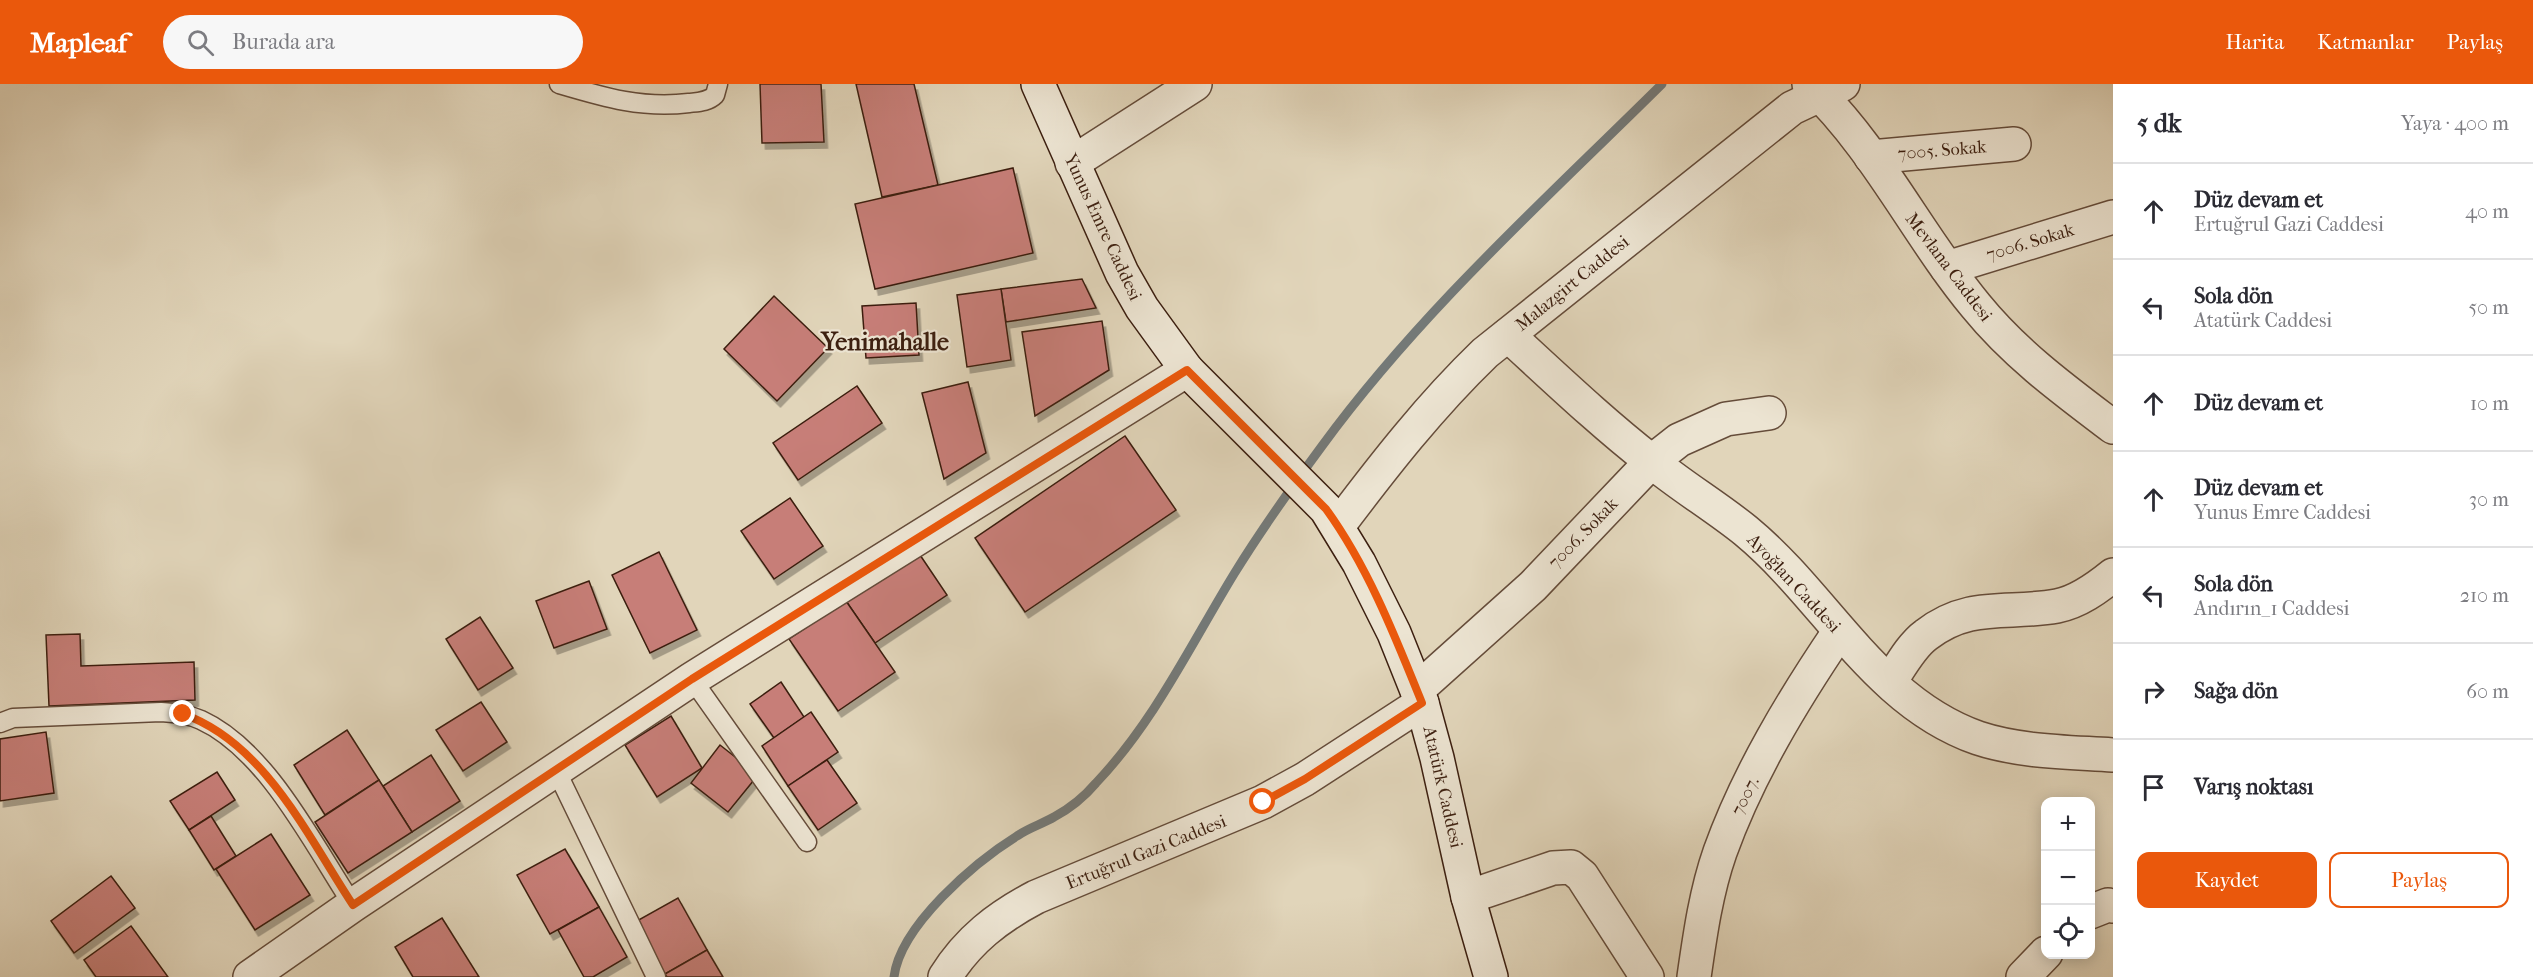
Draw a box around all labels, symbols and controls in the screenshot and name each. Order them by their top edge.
search box [163,15,583,69]
text: Mapleaf [30,26,127,59]
icon: search [184,26,217,59]
text: Burada ara [232,29,335,55]
text: Harita [2226,30,2284,54]
text: Katmanlar [2317,30,2414,54]
text: Paylaş [2447,30,2503,54]
text: 5 dk [2137,108,2181,139]
text: Yaya · 400 m [2401,112,2509,135]
street label: 7005. Sokak [1897,136,1988,165]
street label: Yunus Emre Caddesi [1059,150,1146,304]
text: Düz devam et [2194,187,2323,213]
icon: ahead [2137,195,2170,228]
text: 40 m [2465,200,2509,223]
street label: Mevlana Caddesi [1901,209,1997,326]
text: Ertuğrul Gazi Caddesi [2194,213,2384,236]
street label: 7006. Sokak [1984,219,2077,266]
street label: Malazgirt Caddesi [1511,231,1634,336]
text: Sola dön [2194,283,2273,309]
icon: left [2137,291,2170,324]
text: 50 m [2468,296,2509,319]
text: Atatürk Caddesi [2194,309,2332,332]
district label: Yenimahalle [819,328,949,356]
icon: ahead [2137,387,2170,420]
text: Düz devam et [2194,390,2323,416]
text: 10 m [2470,392,2509,415]
text: Düz devam et [2194,475,2323,501]
icon: ahead [2137,483,2170,516]
text: 30 m [2469,488,2509,511]
street label: 7006. Sokak [1544,493,1623,573]
text: Yunus Emre Caddesi [2194,501,2371,524]
street label: Ayoğlan Caddesi [1742,529,1845,638]
text: Sola dön [2194,571,2273,597]
icon: left [2137,579,2170,612]
text: 210 m [2460,584,2509,607]
text: Andırın_1 Caddesi [2194,597,2350,620]
icon: right [2137,675,2170,708]
text: Sağa dön [2194,678,2278,704]
text: 60 m [2466,680,2509,703]
route end [169,700,195,726]
street label: Atatürk Caddesi [1418,723,1467,851]
icon: arrive [2137,771,2170,804]
street label: 7007. [1727,773,1764,819]
text: Varış noktası [2194,774,2313,800]
route start [1249,788,1275,814]
map controls [2041,797,2095,959]
button: + [2041,797,2095,851]
street label: Ertuğrul Gazi Caddesi [1063,810,1230,894]
button: − [2041,851,2095,905]
button: Kaydet [2137,852,2317,908]
button: Paylaş [2329,852,2509,908]
button: locate [2041,905,2095,959]

